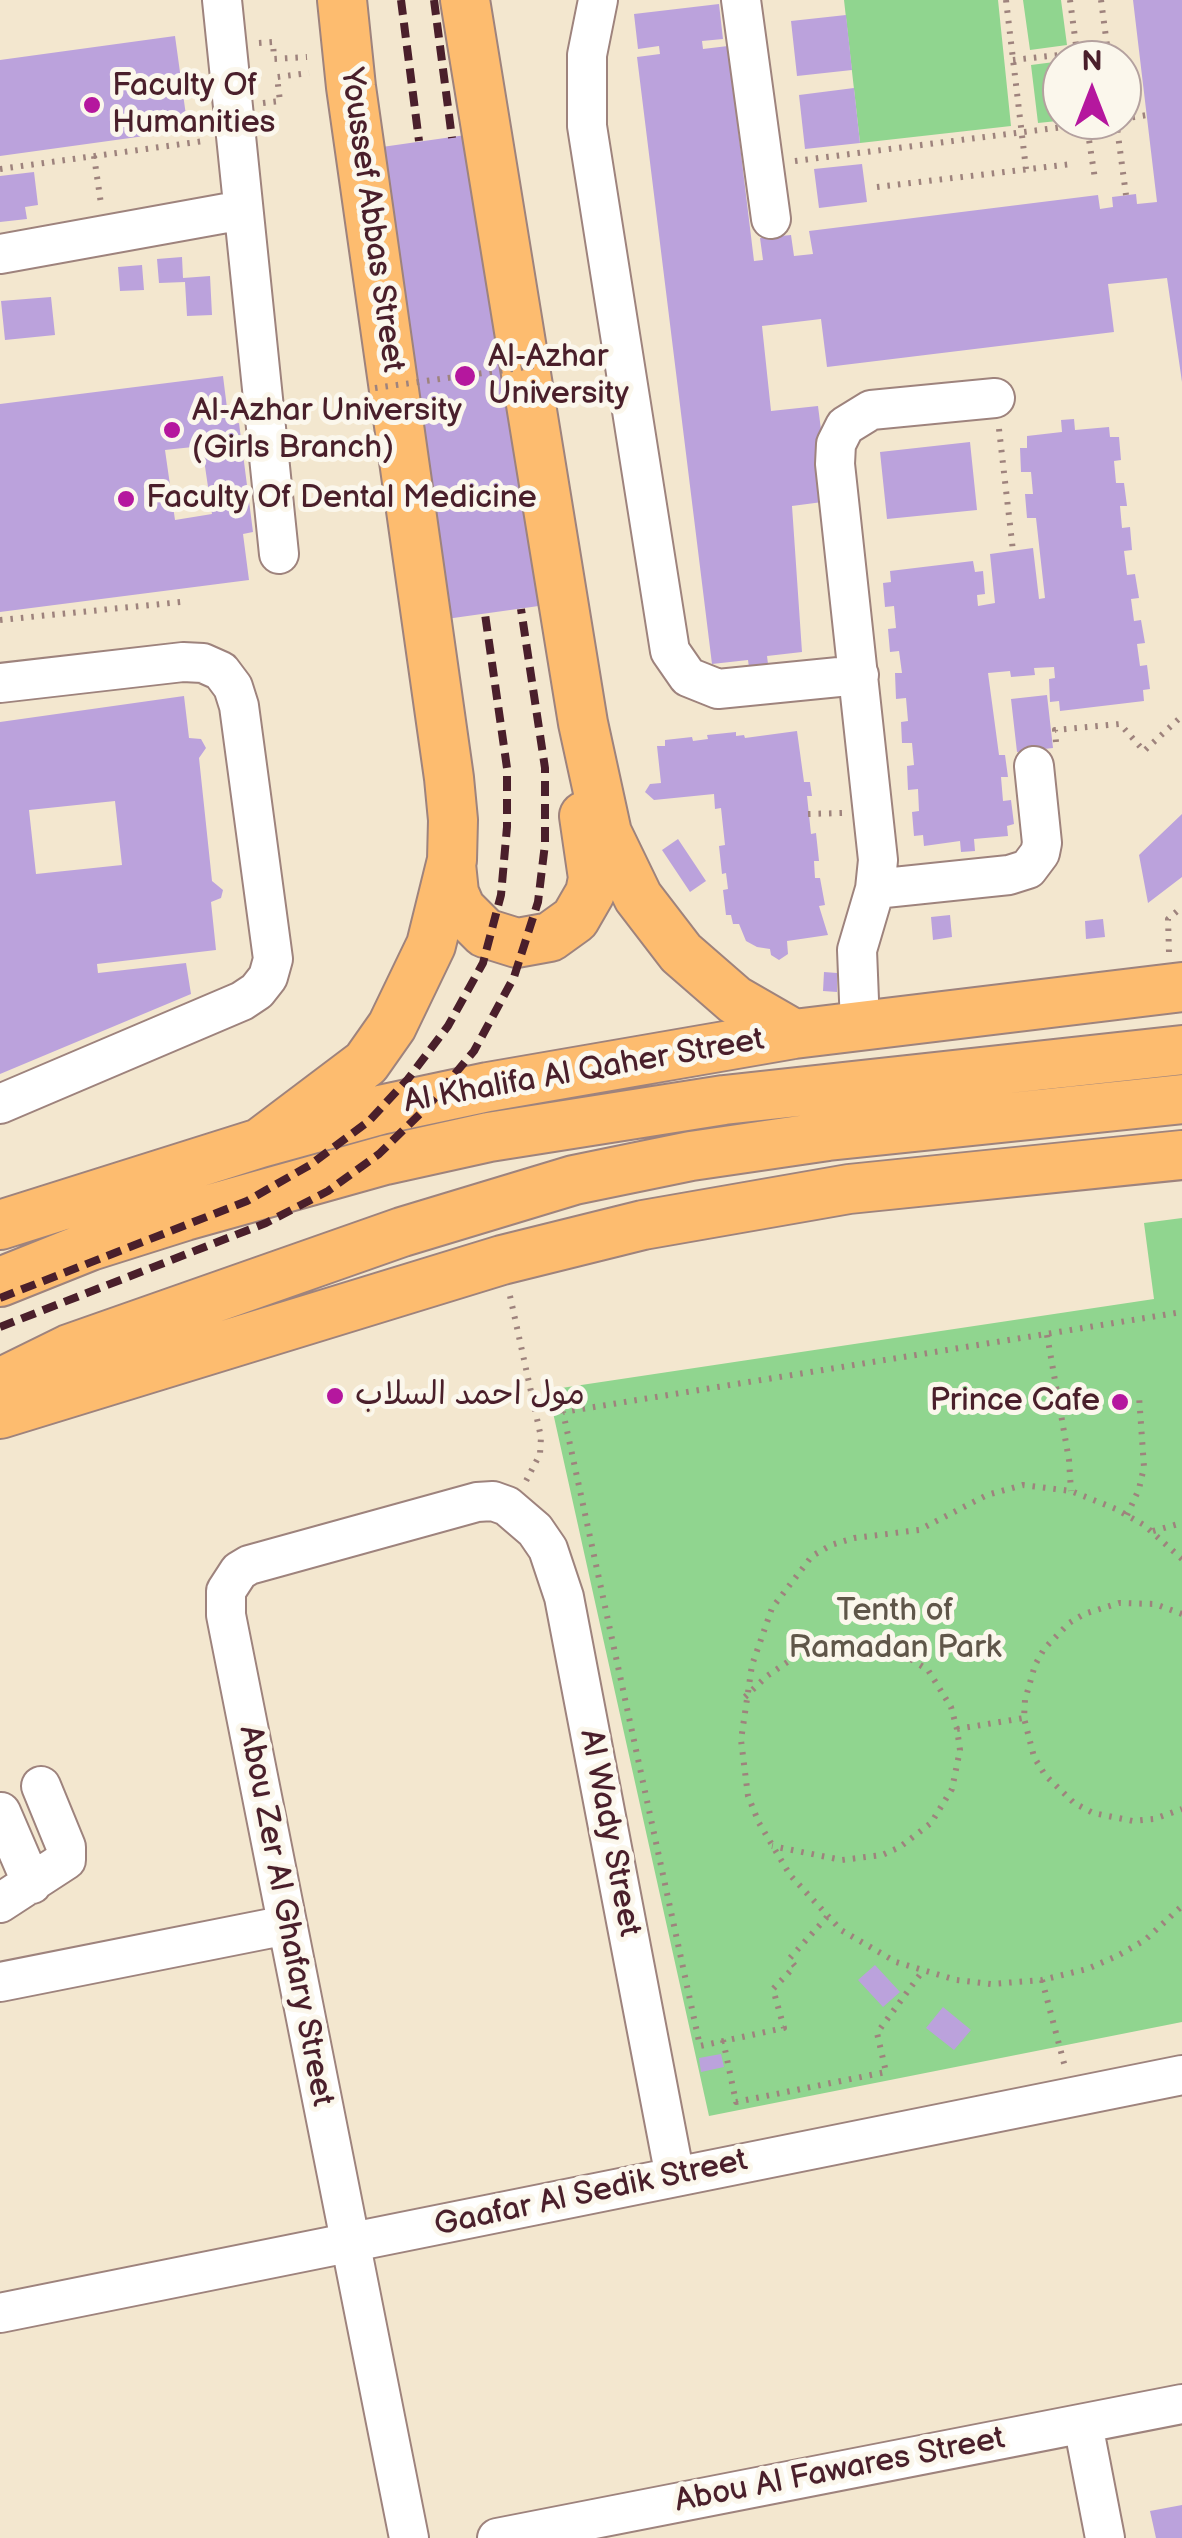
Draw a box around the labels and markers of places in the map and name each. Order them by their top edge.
place label: Faculty Of Humanities [112,68,275,143]
marker: Faculty Of Humanities [81,94,103,116]
place label: Al-Azhar University [488,339,629,414]
marker: Al-Azhar University [452,363,478,389]
place label: Al-Azhar University (Girls Branch) [192,393,462,468]
marker: Al-Azhar University (Girls Branch) [161,419,183,441]
place label: Faculty Of Dental Medicine [146,480,537,518]
marker: Faculty Of Dental Medicine [115,488,137,510]
place label: مول احمد السلاب [355,1377,585,1415]
place label: Prince Cafe [930,1383,1100,1421]
marker: مول احمد السلاب [324,1385,346,1407]
marker: Prince Cafe [1109,1391,1131,1413]

